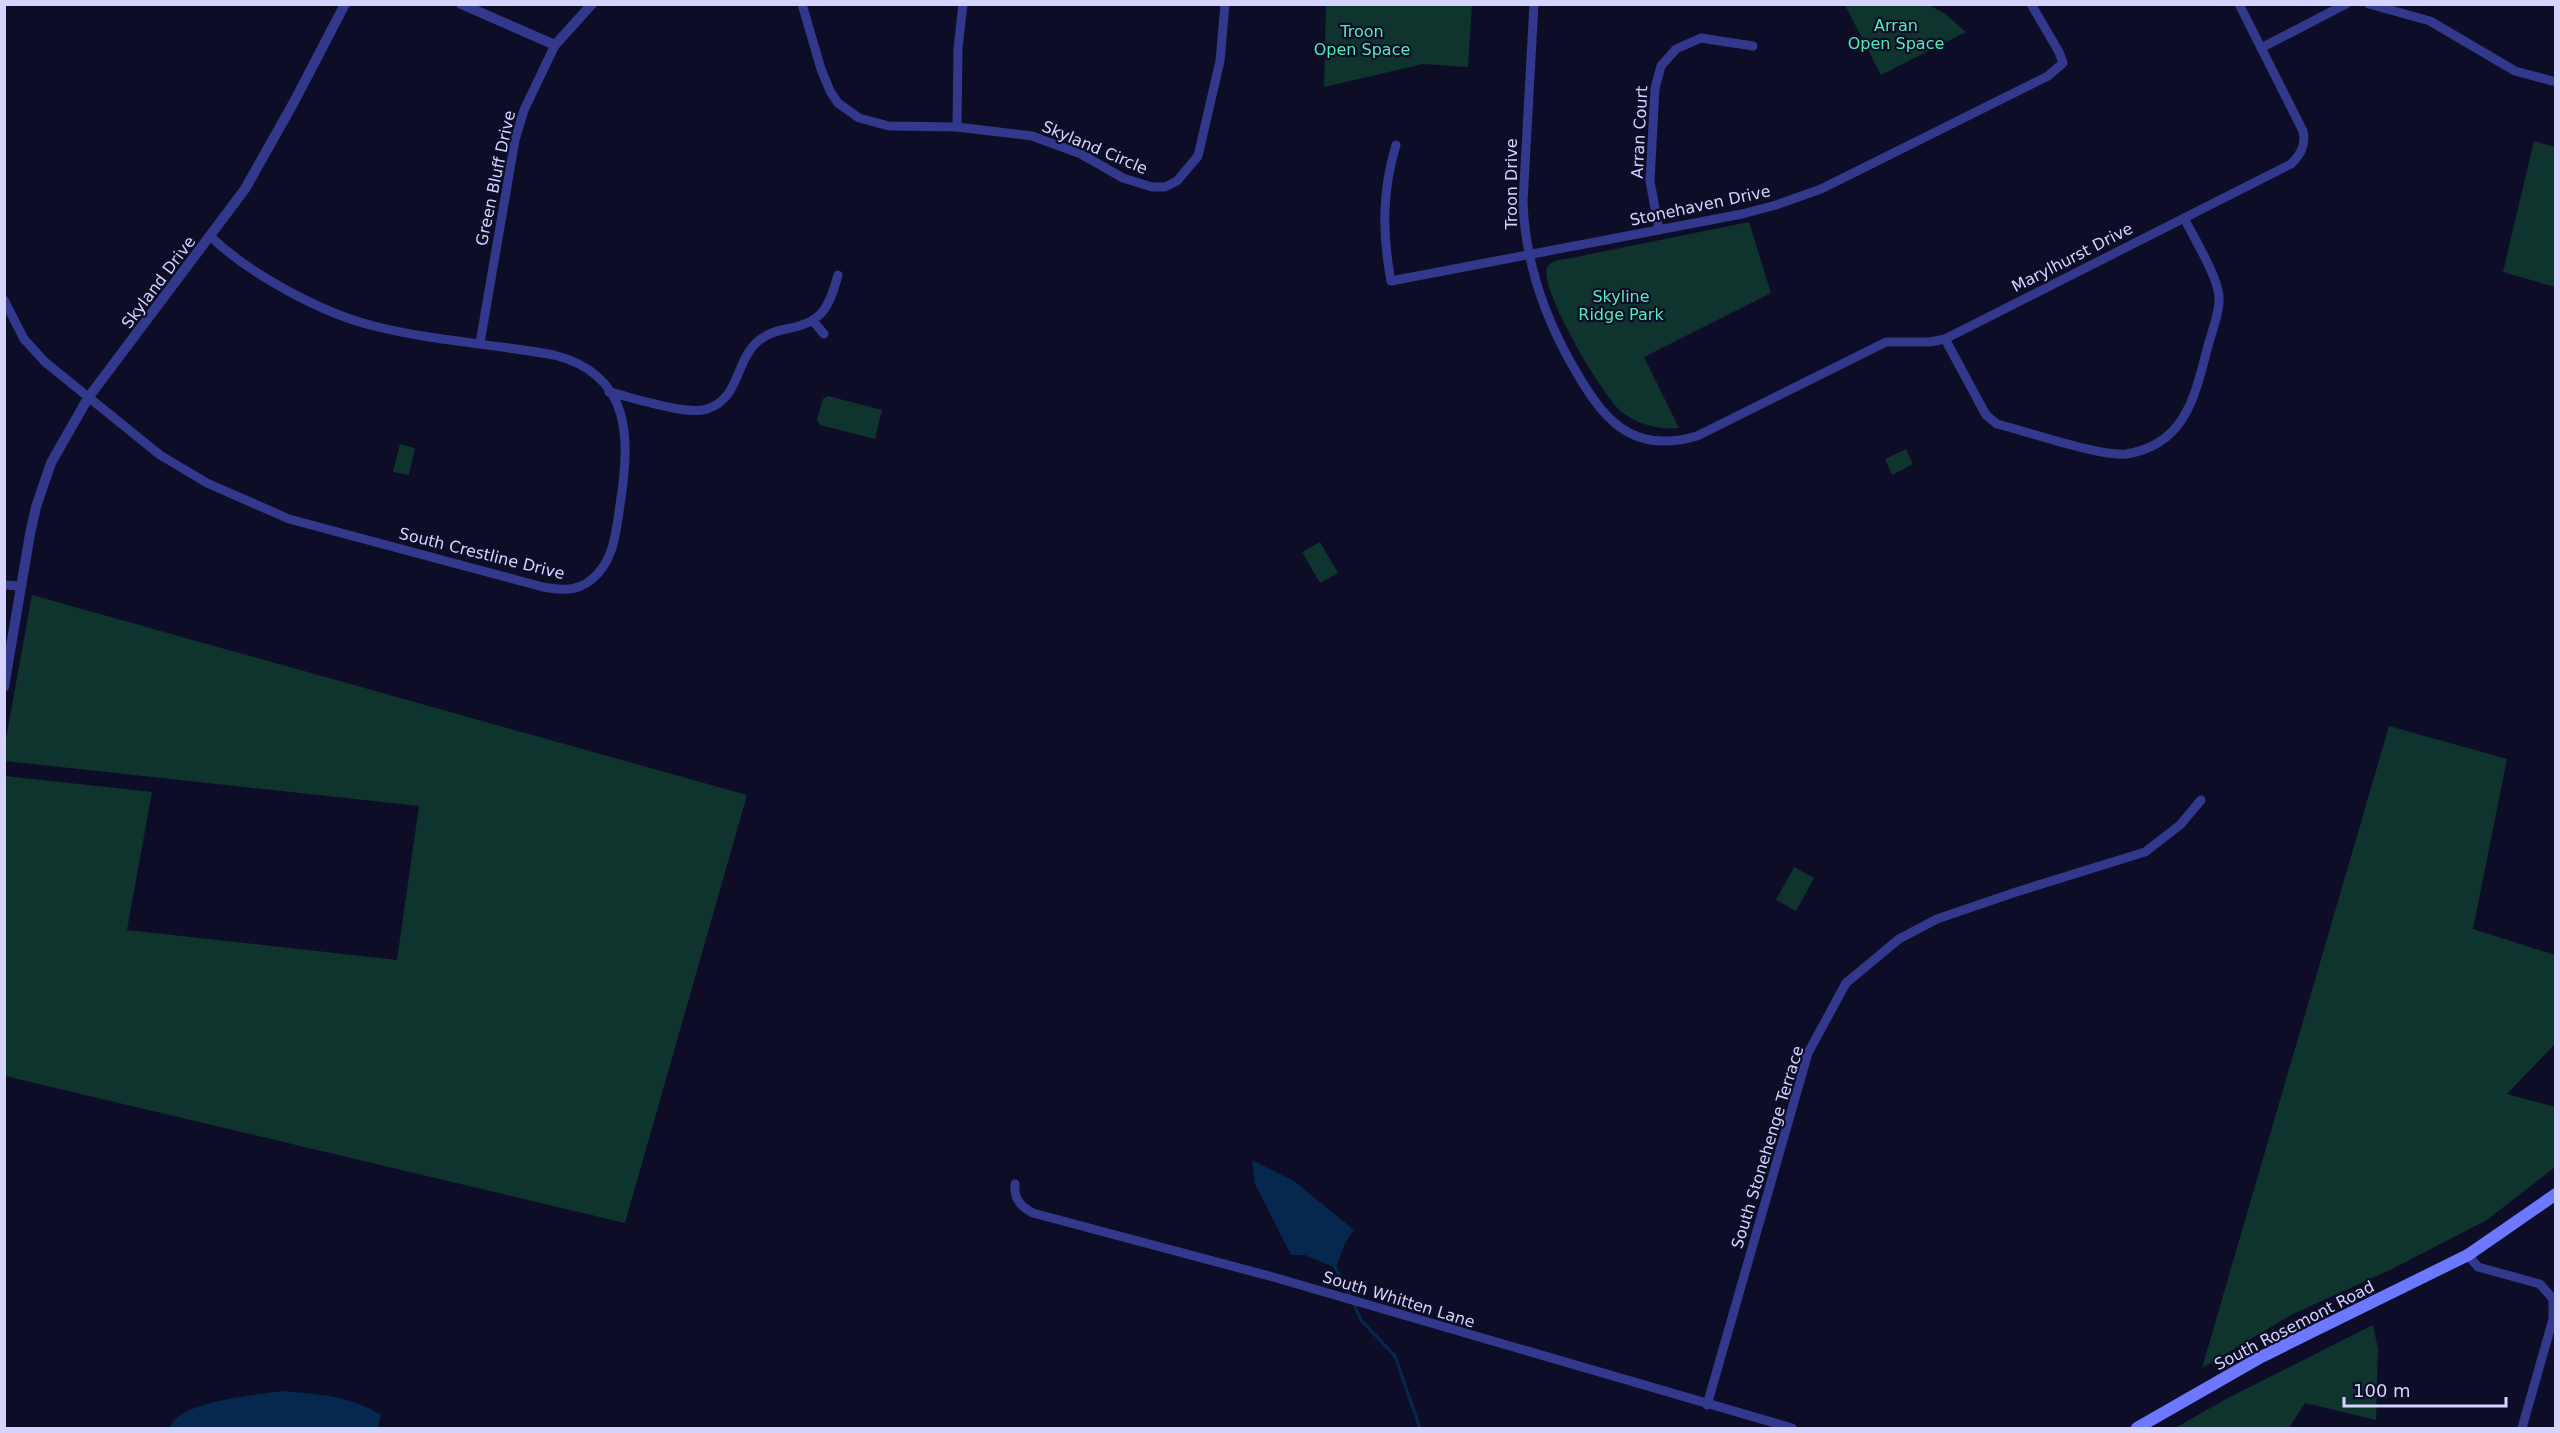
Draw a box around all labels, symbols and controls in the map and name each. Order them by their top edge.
park label: Arran Open Space [1848,16,1944,53]
park label: Troon Open Space [1314,22,1410,59]
street label: Arran Court [1628,85,1651,179]
street label: Green Bluff Drive [472,109,519,248]
street label: Skyland Circle [1039,117,1150,178]
street label: Troon Drive [1502,138,1521,231]
street label: Stonehaven Drive [1628,181,1772,230]
street label: Marylhurst Drive [2009,219,2136,296]
street label: Skyland Drive [118,232,199,332]
park label: Skyline Ridge Park [1578,287,1664,324]
street label: South Crestline Drive [397,524,567,583]
street label: South Stonehenge Terrace [1728,1043,1807,1251]
street label: South Whitten Lane [1320,1267,1477,1332]
street label: South Rosemont Road [2211,1277,2377,1374]
scale bar [2344,1370,2506,1408]
text: 100 m [2353,1380,2411,1401]

